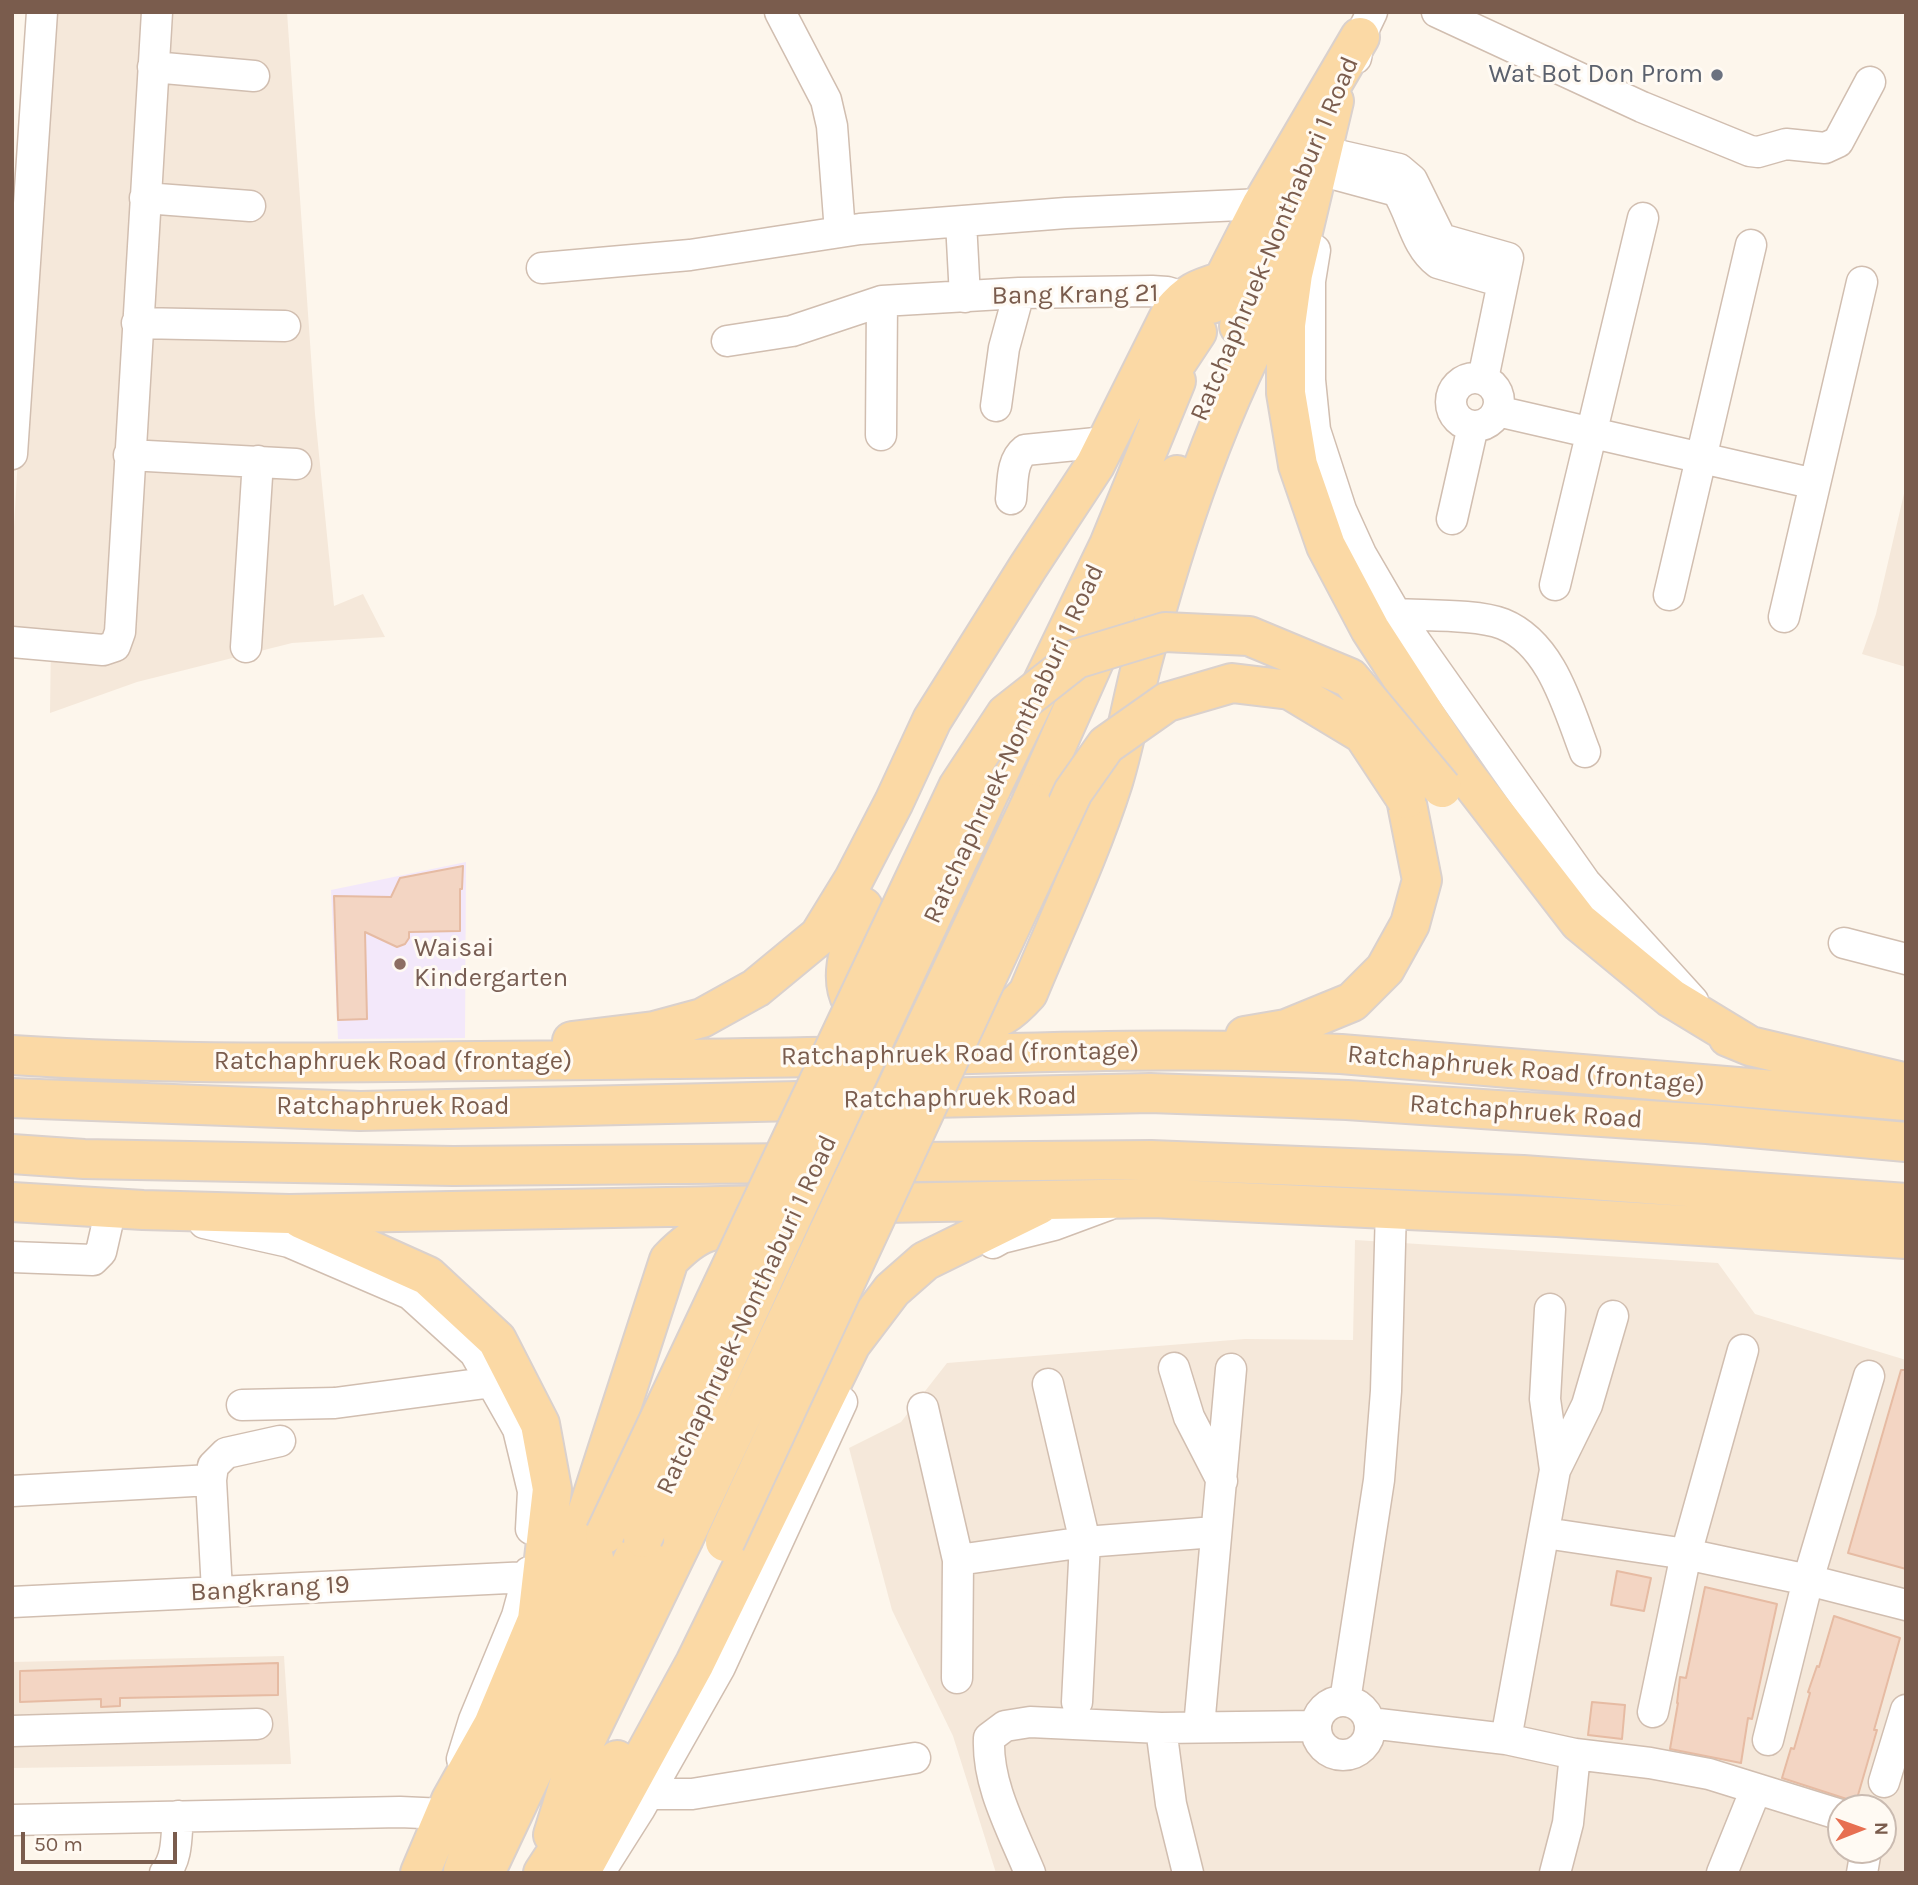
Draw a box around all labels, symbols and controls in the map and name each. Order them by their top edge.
street label: Ratchaphruek-Nonthaburi 1 Road [1184,52,1366,426]
place label: Wat Bot Don Prom [1488,59,1703,91]
marker: Wat Bot Don Prom [1709,67,1725,83]
street label: Bang Krang 21 [991,278,1159,312]
street label: Ratchaphruek-Nonthaburi 1 Road [917,559,1111,929]
place label: Waisai Kindergarten [414,933,568,995]
marker: Waisai Kindergarten [392,956,408,972]
street label: Ratchaphruek Road (frontage) [781,1035,1139,1073]
street label: Ratchaphruek Road (frontage) [1346,1039,1706,1101]
street label: Ratchaphruek Road (frontage) [214,1046,572,1078]
street label: Ratchaphruek Road [843,1080,1077,1116]
street label: Ratchaphruek Road [1408,1088,1644,1136]
street label: Ratchaphruek Road [276,1091,510,1123]
street label: Ratchaphruek-Nonthaburi 1 Road [650,1130,844,1500]
street label: Bangkrang 19 [190,1569,350,1609]
north arrow [1827,1794,1897,1864]
scale bar [24,1818,180,1862]
text: N [1870,1822,1892,1836]
text: 50 m [34,1832,83,1856]

